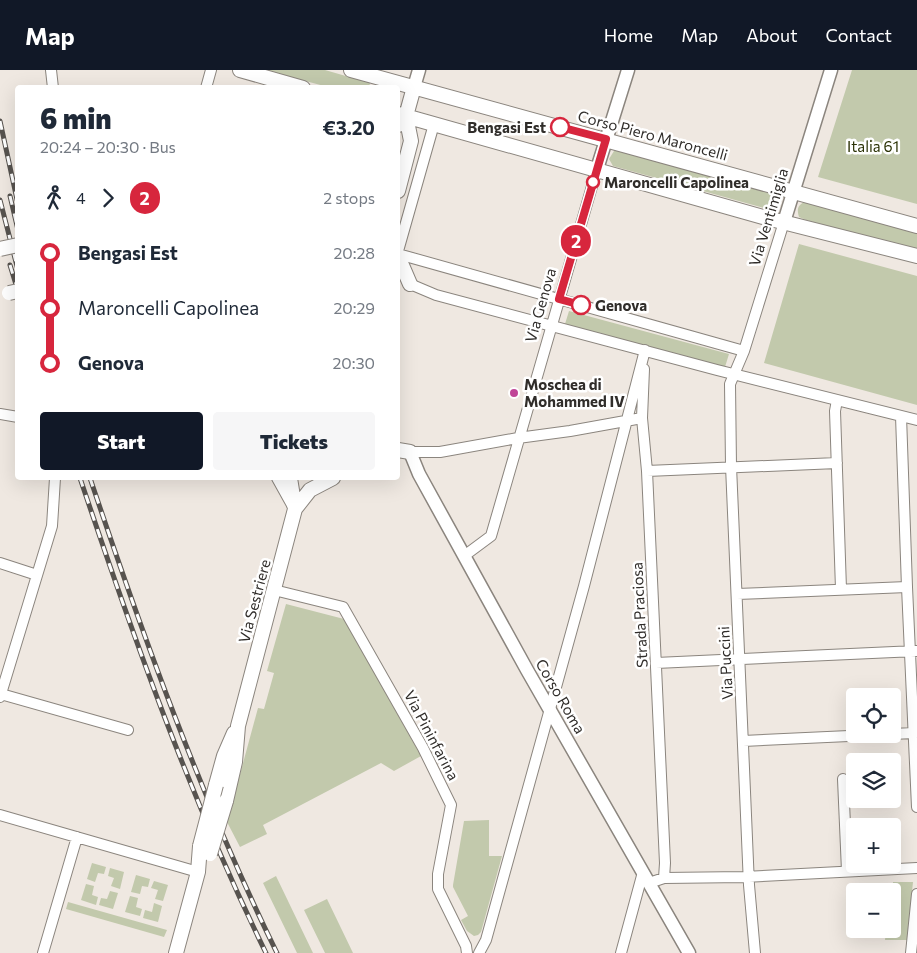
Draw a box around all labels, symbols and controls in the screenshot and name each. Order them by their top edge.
text: Map [25,21,75,50]
text: Home [604,24,653,46]
text: Map [681,24,718,46]
text: About [746,24,798,46]
text: Contact [826,24,892,46]
text: 6 min [40,101,112,135]
street label: Corso Piero Maroncelli [576,106,730,164]
text: €3.20 [322,116,375,139]
marker: Bengasi Est [550,117,570,137]
place label: Bengasi Est [467,118,546,136]
text: 20:24 – 20:30 · Bus [40,137,176,156]
park label: Italia 61 [847,137,899,155]
street label: Via Ventimiglia [745,166,791,268]
place label: Maroncelli Capolinea [604,173,749,191]
marker: Maroncelli Capolinea [586,175,600,189]
icon: walk [40,184,68,212]
icon: forward [94,184,122,212]
text: 2 [140,187,150,209]
text: 4 [76,188,86,207]
text: 2 stops [323,188,375,207]
line badge: 2 [560,225,592,257]
text: 2 [571,230,581,252]
text: Bengasi Est [78,241,178,264]
text: 20:28 [333,243,375,262]
street label: Via Genova [521,266,559,344]
marker: Genova [571,295,591,315]
text: Maroncelli Capolinea [78,296,259,319]
place label: Genova [595,296,647,314]
text: 20:29 [333,298,375,317]
text: Genova [78,351,144,374]
text: 20:30 [332,353,375,372]
place label: Moschea di Mohammed IV [524,375,625,410]
marker: Moschea di Mohammed IV [508,387,520,399]
button: Start [40,412,203,470]
button: Tickets [213,412,375,470]
street label: Via Sestriere [234,557,274,645]
street label: Strada Praciosa [627,562,651,668]
street label: Via Puccini [714,626,736,700]
street label: Corso Roma [532,656,590,736]
street label: Via Pininfarina [401,687,463,783]
map controls [846,688,901,938]
button: locate [846,688,901,743]
button: layers [846,753,901,808]
button: + [846,818,901,873]
button: − [846,883,901,938]

